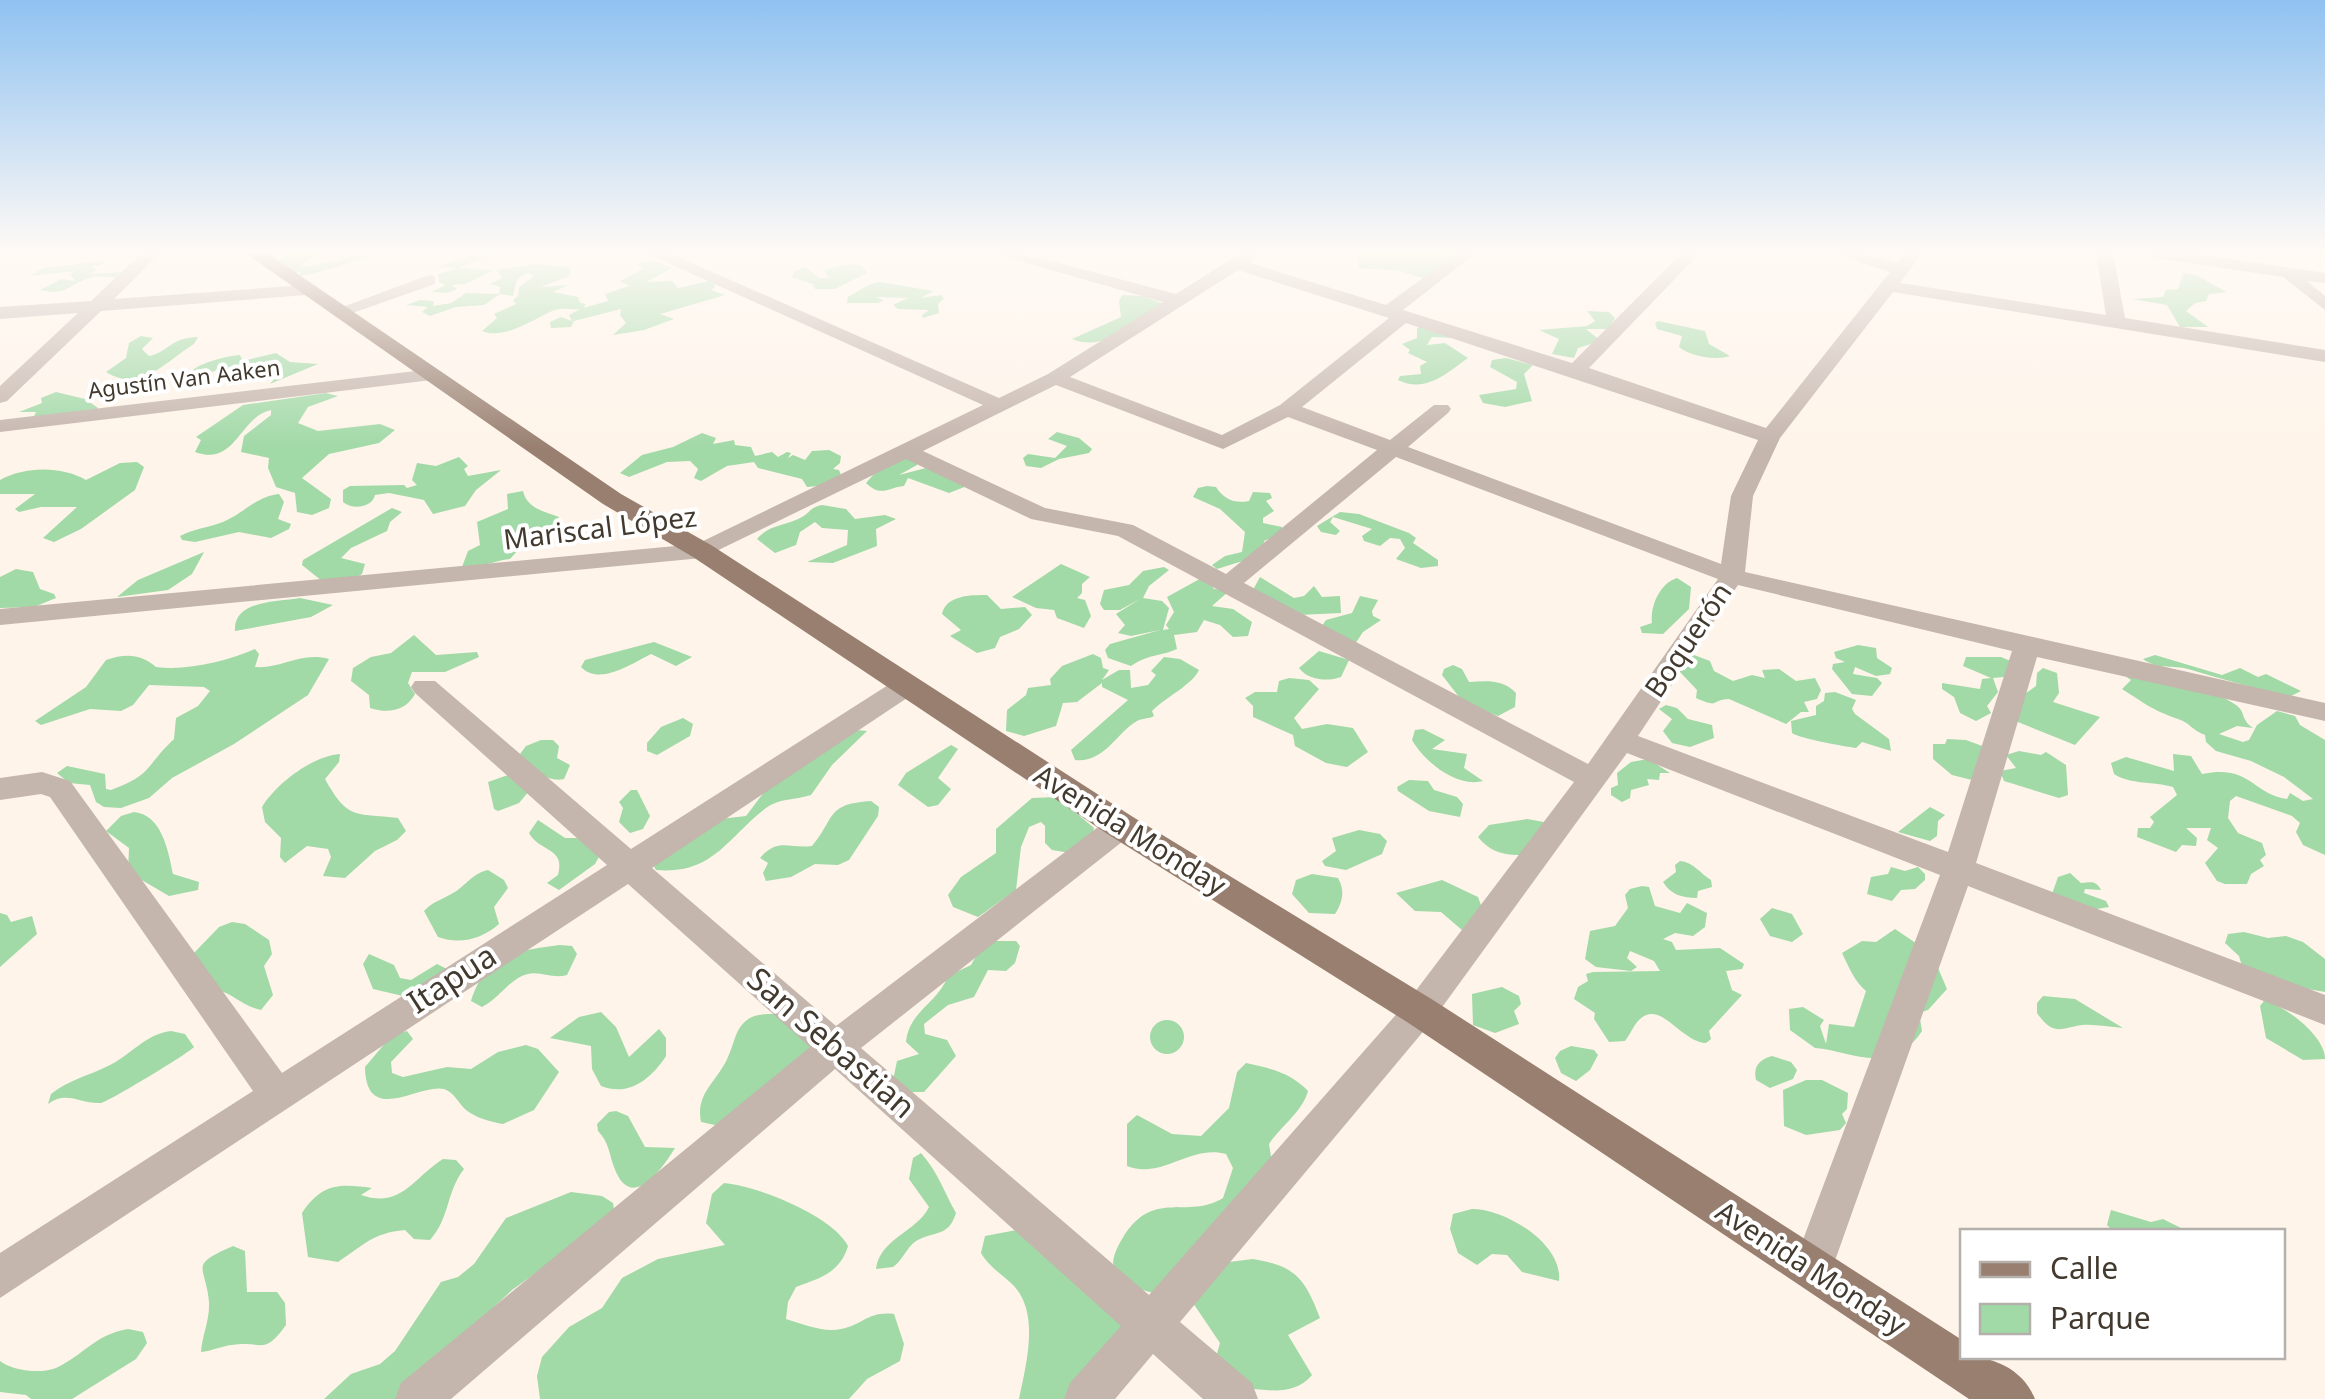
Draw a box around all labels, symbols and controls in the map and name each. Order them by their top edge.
street label: Agustín Van Aaken [86,351,282,405]
street label: Mariscal López [501,496,699,558]
street label: Boquerón [1635,575,1739,704]
street label: Avenida Monday [1027,755,1234,904]
street label: Itapua [398,933,504,1022]
street label: San Sebastian [739,957,925,1127]
street label: Avenida Monday [1709,1191,1915,1343]
legend [1960,1229,2285,1359]
text: Calle [2050,1247,2118,1288]
text: Parque [2050,1297,2151,1338]

